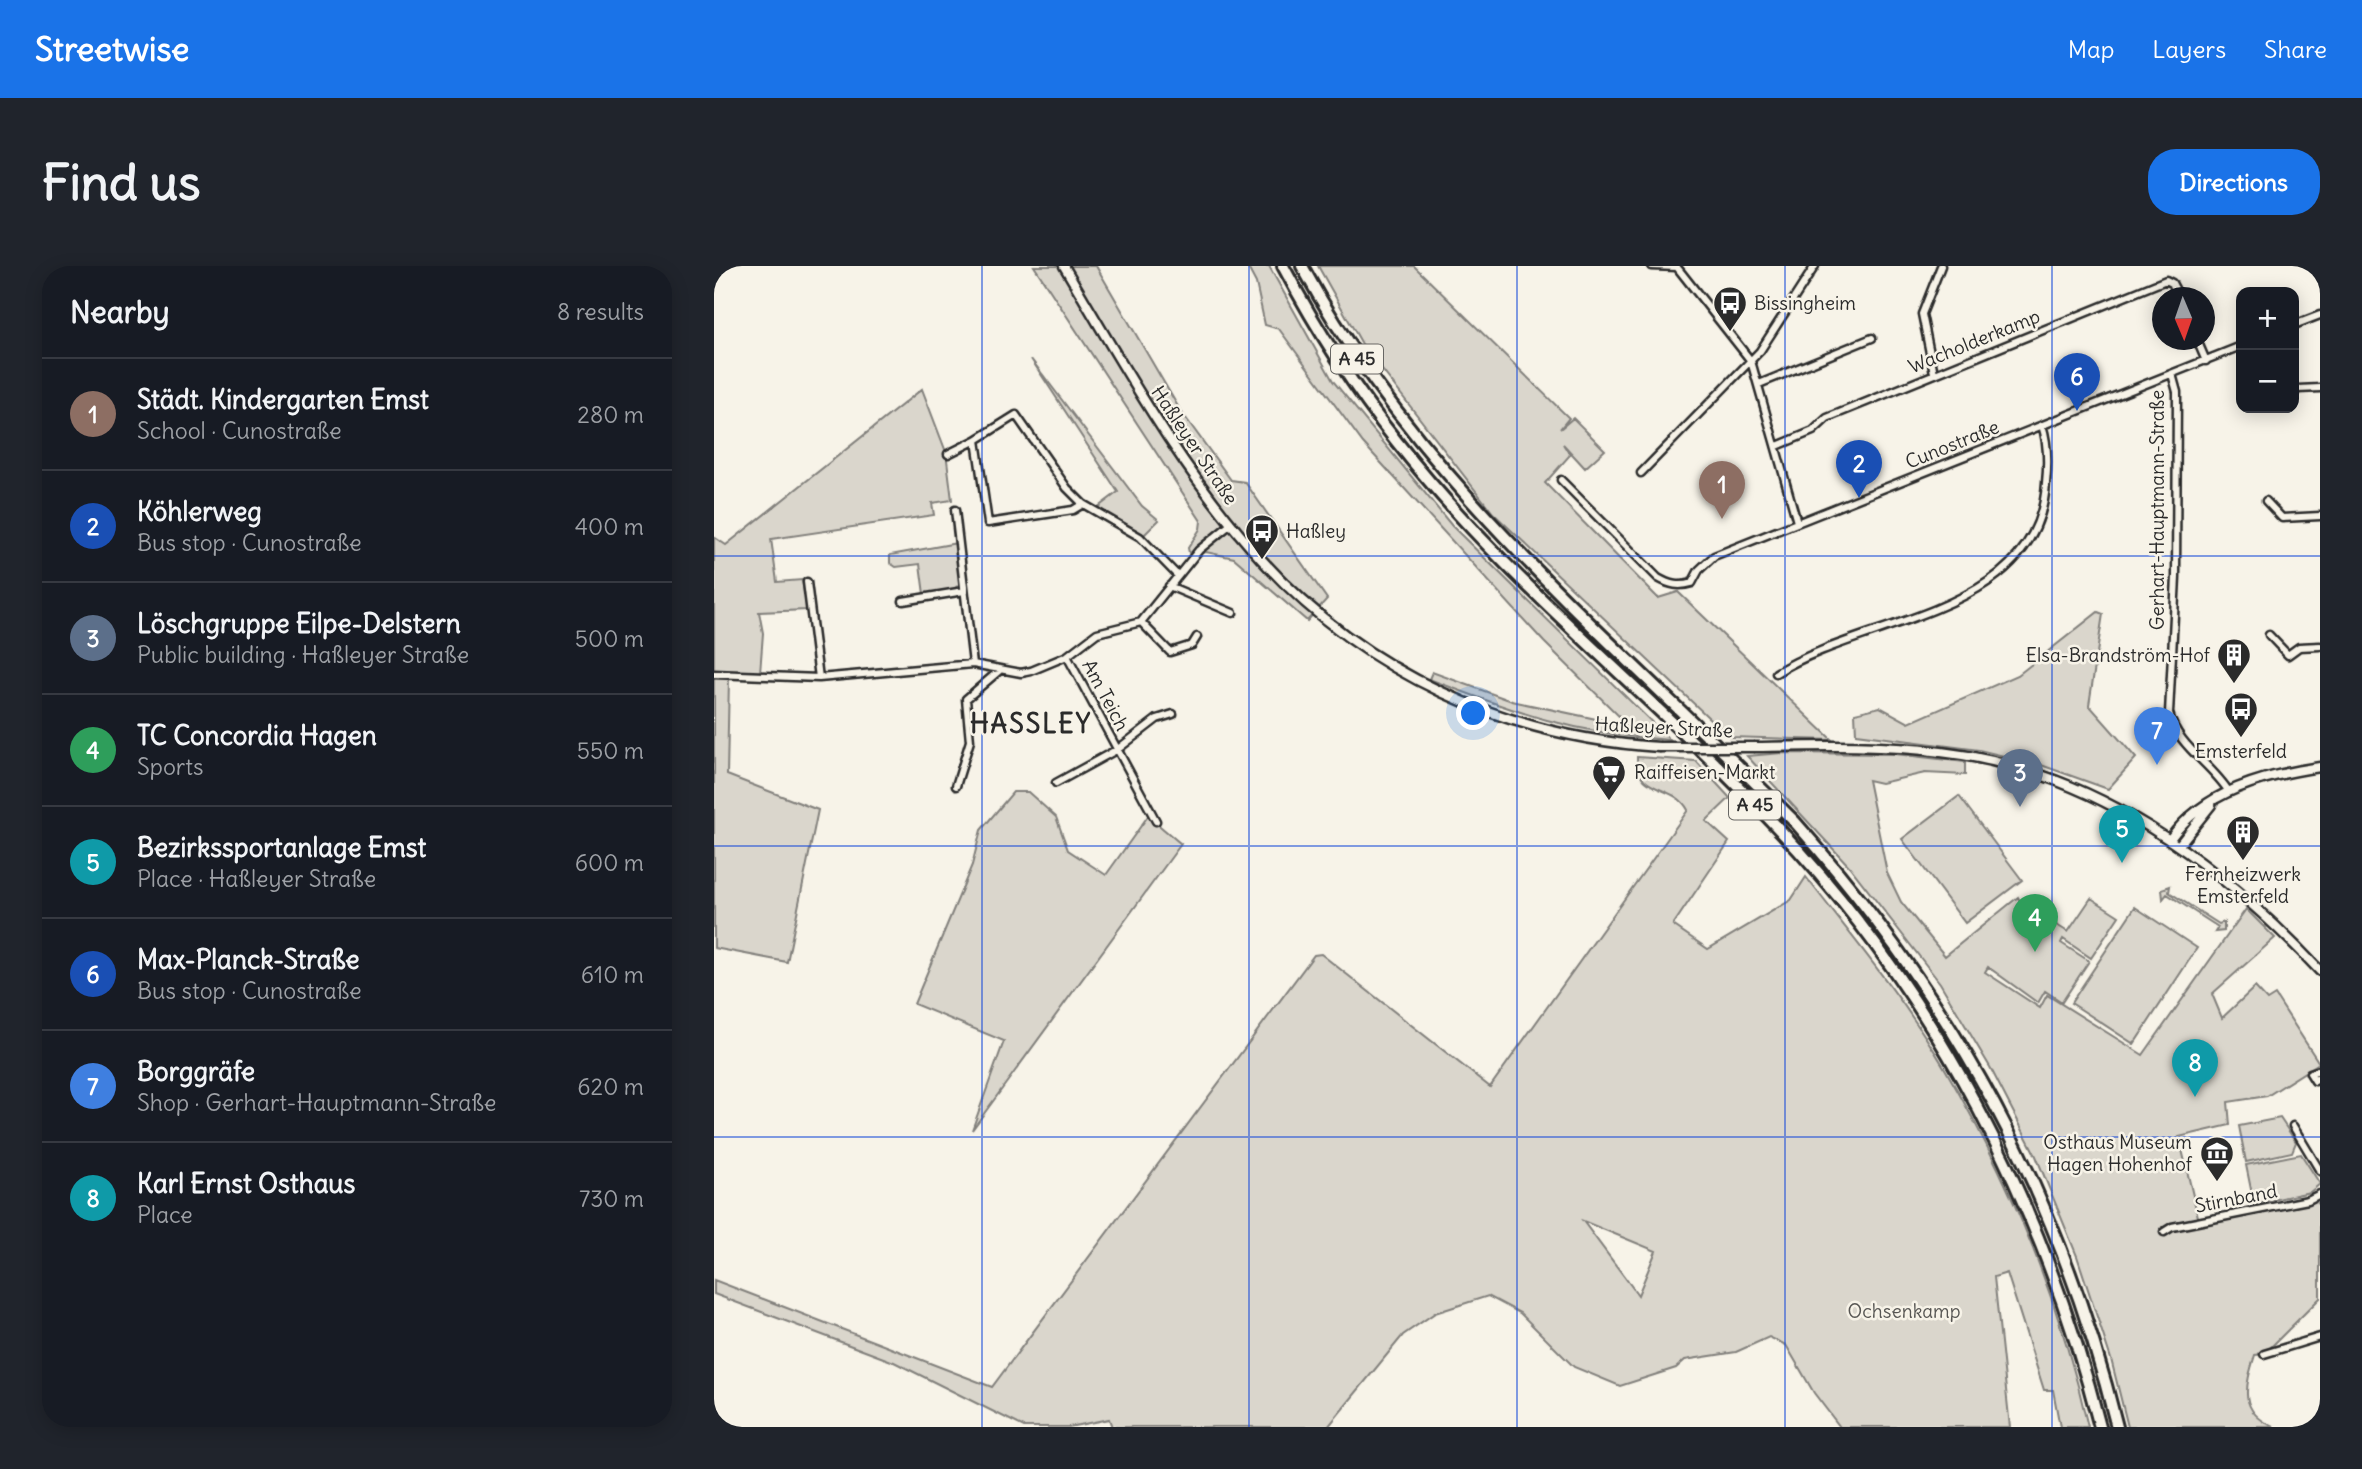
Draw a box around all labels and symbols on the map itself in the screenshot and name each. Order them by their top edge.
bus stop icon: Bissingheim [1711,284,1749,333]
north arrow [2152,287,2215,350]
place label: Bissingheim [1754,291,1856,315]
street label: Wacholderkamp [1905,304,2043,378]
road number: A 45 [1331,344,1383,374]
pin: 6 [2054,353,2100,411]
street label: Haßleyer Straße [1146,381,1244,509]
street label: Gerhart-Hauptmann-Straße [2145,390,2169,630]
street label: Cunostraße [1902,414,2002,474]
pin: 2 [1836,440,1882,498]
pin: 1 [1699,461,1745,519]
bus stop icon: Haßley [1243,512,1281,561]
place label: Haßley [1286,519,1346,543]
building icon: Elsa-Brandström-Hof [2215,636,2253,685]
place label: Elsa-Brandström-Hof [2026,643,2211,667]
street label: Am Teich [1077,655,1135,735]
bus stop icon: Emsterfeld [2222,690,2260,739]
your location [1456,696,1490,730]
district label: HASSLEY [970,707,1092,740]
pin: 7 [2134,707,2180,765]
street label: Haßleyer Straße [1594,711,1734,743]
place label: Emsterfeld [2195,739,2287,763]
pin: 3 [1997,749,2043,807]
supermarket icon: Raiffeisen-Markt [1590,753,1628,802]
place label: Raiffeisen-Markt [1634,760,1775,784]
road number: A 45 [1729,790,1781,820]
pin: 5 [2099,805,2145,863]
building icon: Fernheizwerk Emsterfeld [2224,813,2262,862]
place label: Fernheizwerk Emsterfeld [2185,862,2301,908]
pin: 4 [2012,894,2058,952]
pin: 8 [2172,1039,2218,1097]
place label: Osthaus Museum Hagen Hohenhof [2043,1130,2193,1176]
museum icon: Osthaus Museum Hagen Hohenhof [2198,1134,2236,1183]
street label: Stirnband [2193,1178,2279,1218]
park label: Ochsenkamp [1847,1299,1961,1323]

